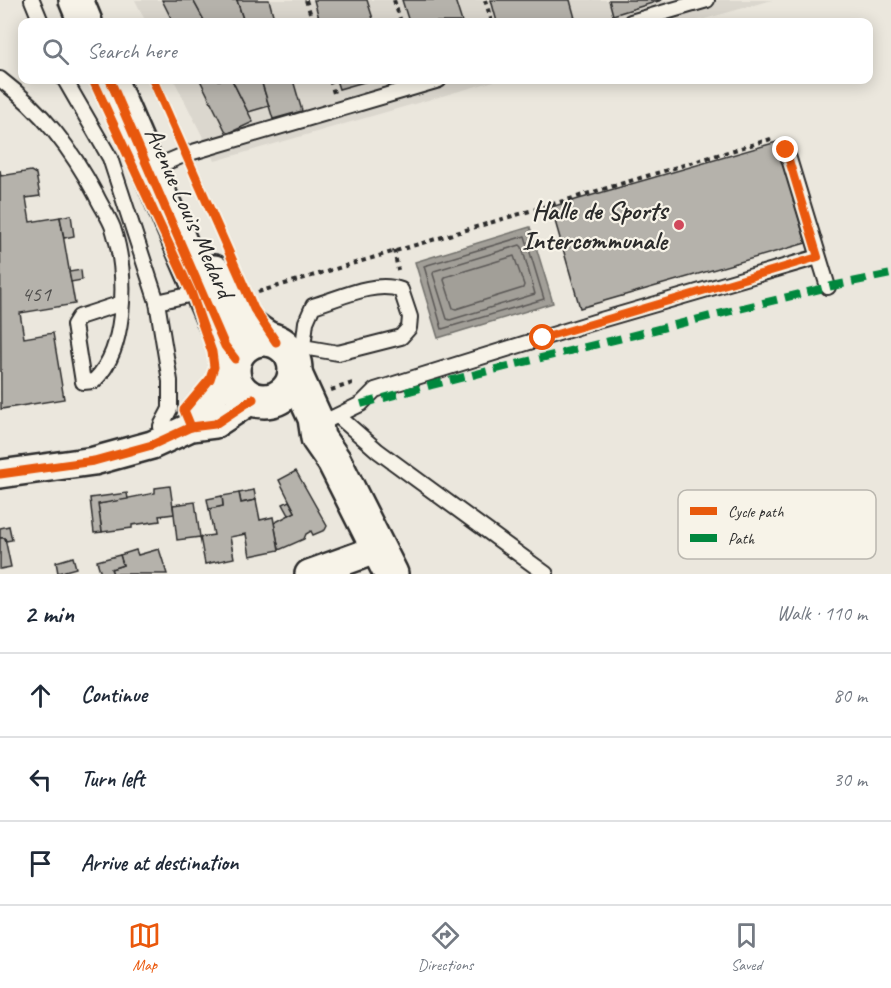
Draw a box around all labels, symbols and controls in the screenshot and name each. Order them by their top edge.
search box [18,18,873,84]
icon: search [39,35,72,68]
text: Search here [87,37,177,65]
street label: Avenue Louis Medard [137,122,243,306]
route end [772,136,798,162]
place label: Halle de Sports Intercommunale [522,194,670,257]
marker: Halle de Sports Intercommunale [672,218,686,232]
house number: 451 [21,280,52,308]
route start [529,324,555,350]
legend [678,490,876,559]
text: Cycle path [728,502,784,522]
text: Path [728,529,755,549]
text: 2 min [24,597,74,630]
text: Walk · 110 m [777,601,867,626]
icon: ahead [24,679,57,712]
text: Continue [81,681,147,709]
text: 80 m [833,683,867,708]
icon: left [24,763,57,796]
text: Turn left [81,765,145,793]
text: 30 m [833,767,867,792]
icon: arrive [24,847,57,880]
text: Arrive at destination [81,849,238,877]
tab: Map [128,919,161,975]
tab: Directions [418,919,473,975]
tab: Saved [730,919,763,975]

